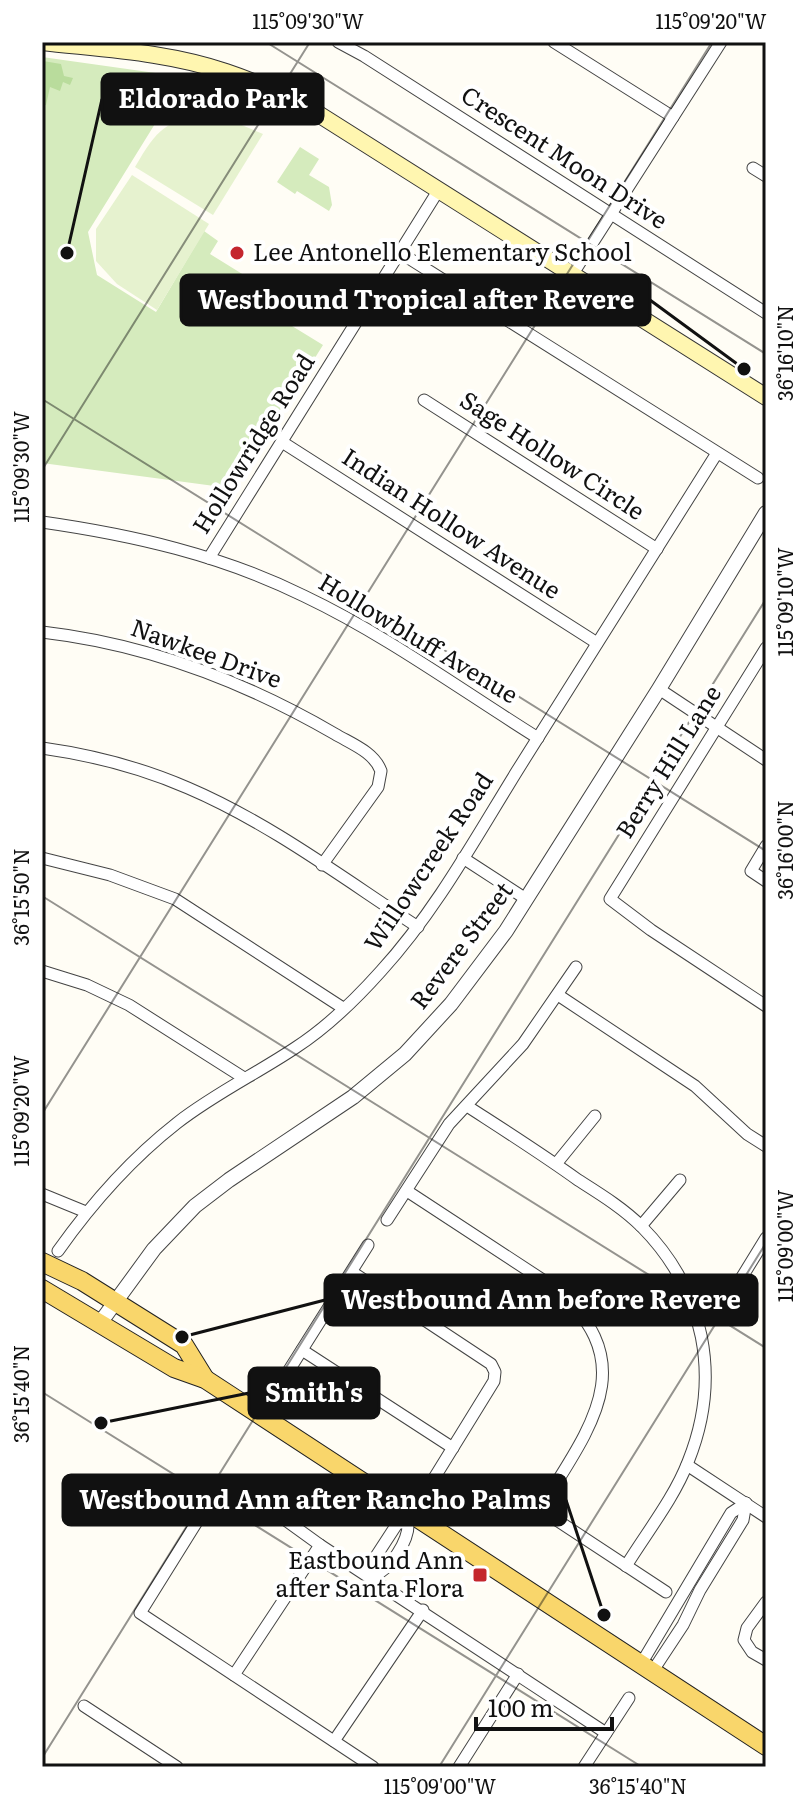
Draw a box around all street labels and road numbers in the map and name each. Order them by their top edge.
street label: Crescent Moon Drive [455,76,675,236]
street label: Hollowridge Road [182,346,322,539]
street label: Sage Hollow Circle [454,381,653,527]
street label: Indian Hollow Avenue [336,438,569,606]
street label: Hollowbluff Avenue [313,563,526,710]
street label: Nawkee Drive [127,608,287,695]
street label: Berry Hill Lane [606,677,728,844]
street label: Willowcreek Road [354,764,500,957]
street label: Revere Street [400,873,520,1016]

